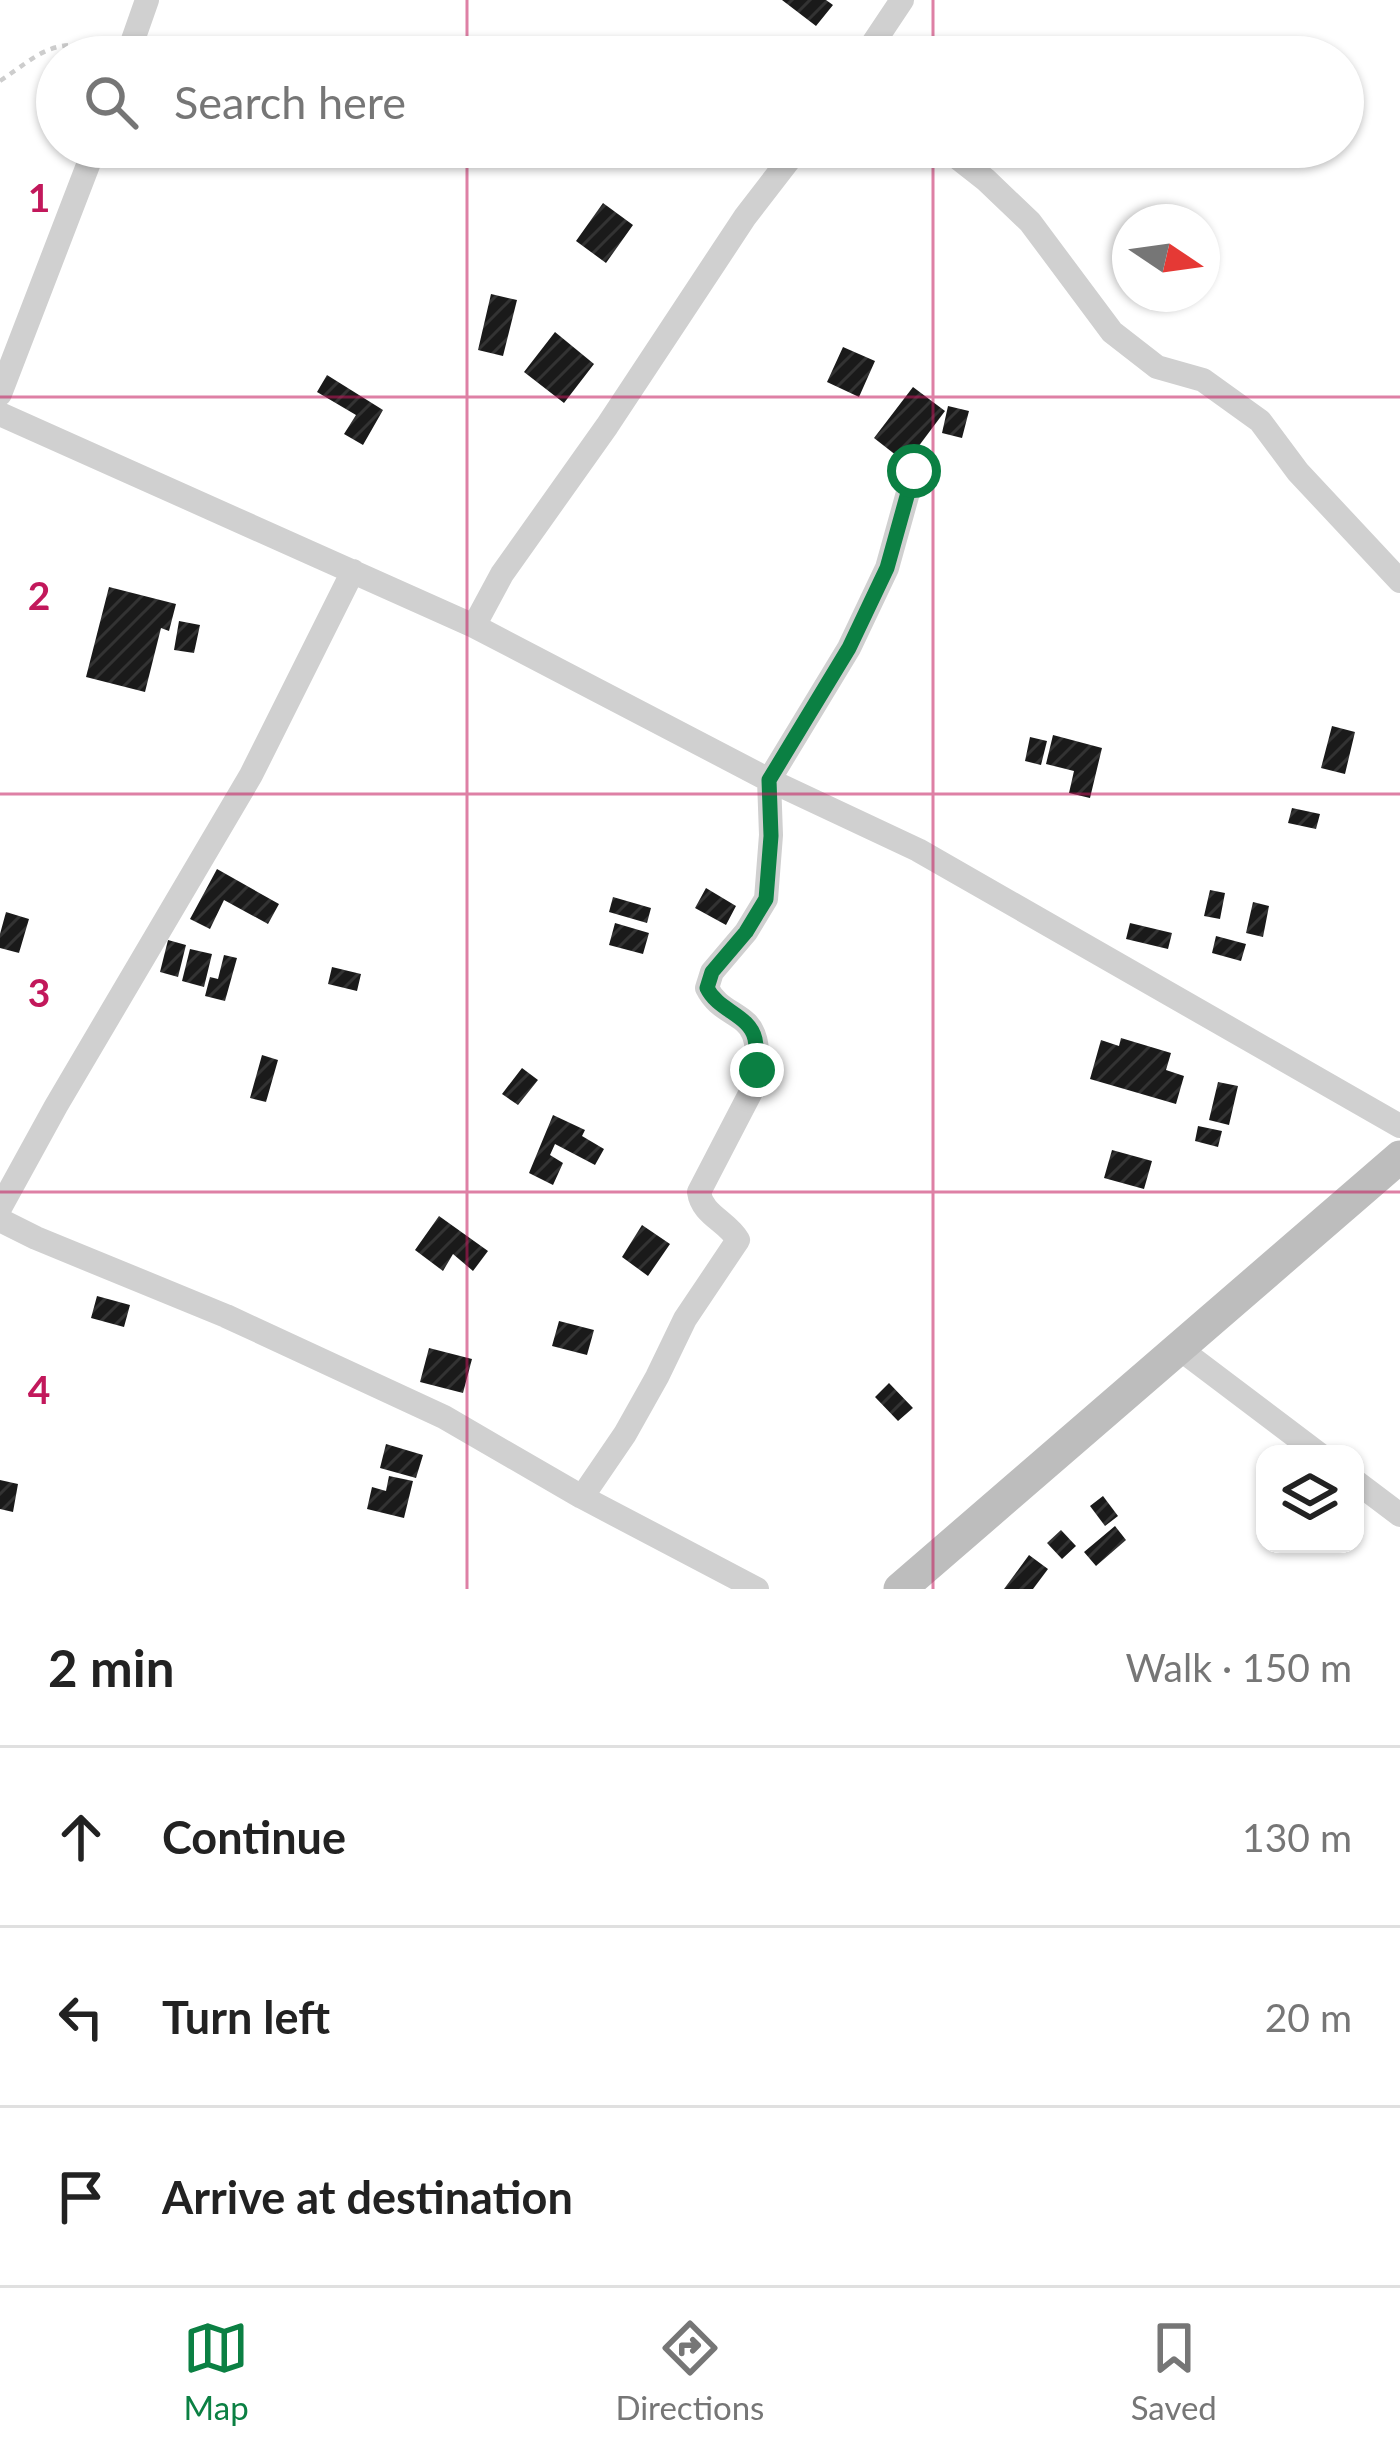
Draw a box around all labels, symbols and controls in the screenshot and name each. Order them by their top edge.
search box [36,36,1364,168]
icon: search [78,69,144,135]
text: Search here [174,75,406,129]
text: 1 [28,174,50,220]
north arrow [1112,204,1220,312]
route start [887,444,941,498]
text: 2 [28,572,50,618]
text: 3 [28,969,50,1015]
route end [730,1043,784,1097]
text: 4 [28,1366,50,1412]
map controls [1256,1445,1364,1553]
button: layers [1256,1445,1364,1553]
text: 2 min [48,1637,174,1698]
text: Walk · 150 m [1125,1644,1352,1690]
icon: ahead [48,1804,114,1870]
text: Continue [162,1810,346,1864]
text: 130 m [1242,1814,1352,1860]
icon: left [48,1984,114,2050]
text: Turn left [162,1990,330,2044]
text: 20 m [1265,1994,1352,2040]
icon: arrive [48,2164,114,2230]
text: Arrive at destination [162,2170,573,2224]
tab: Map [183,2315,249,2427]
tab: Directions [615,2315,764,2427]
tab: Saved [1131,2315,1217,2427]

